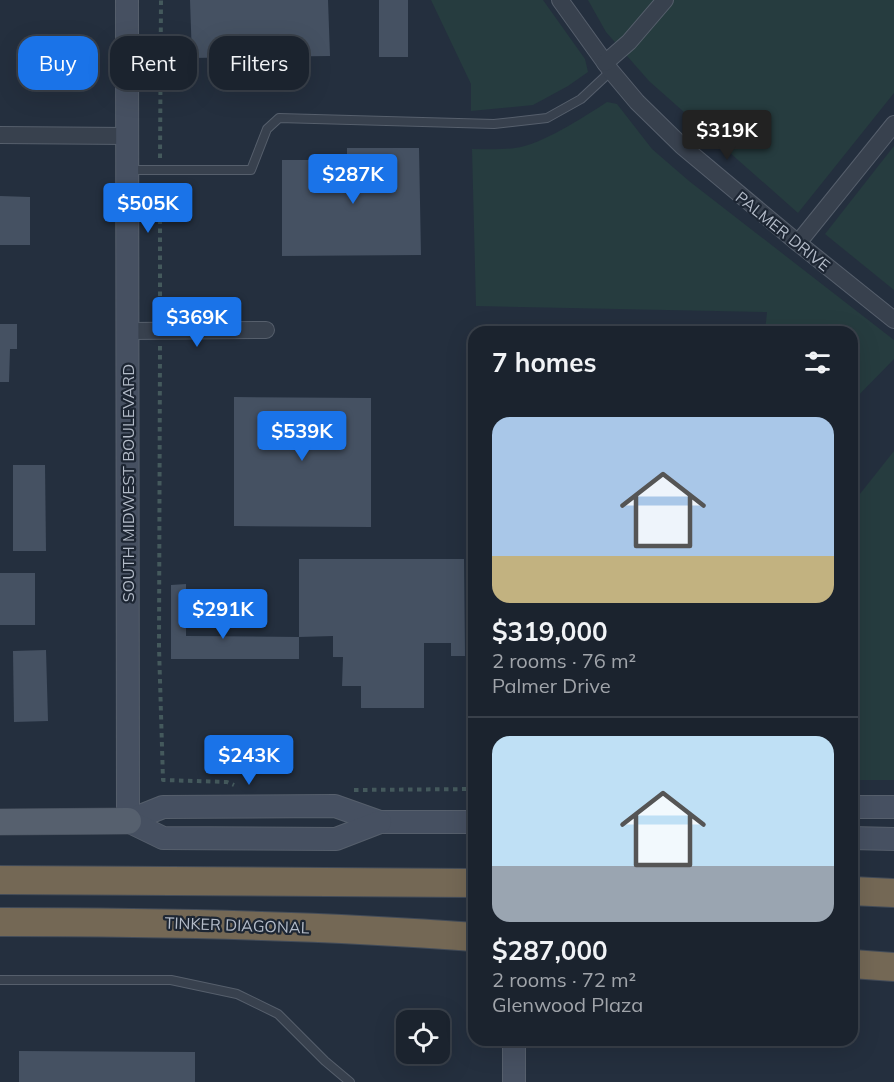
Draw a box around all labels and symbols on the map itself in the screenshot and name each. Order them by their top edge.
pin: $319K [685,110,769,161]
pin: $287K [311,154,395,205]
pin: $505K [106,183,190,234]
street label: PALMER DRIVE [732,187,834,275]
pin: $369K [155,297,239,348]
street label: SOUTH MIDWEST BOULEVARD [118,364,138,602]
pin: $539K [260,411,344,462]
pin: $291K [181,589,265,640]
pin: $243K [207,735,291,786]
street label: TINKER DIAGONAL [164,912,310,938]

